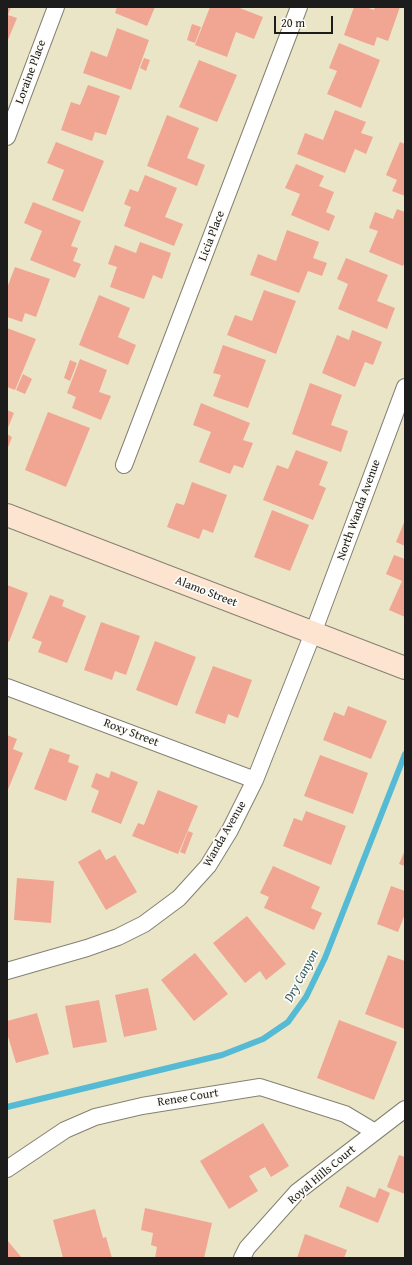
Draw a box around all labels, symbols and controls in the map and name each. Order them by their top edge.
scale bar [276,8,335,34]
text: 20 m [281,14,305,31]
street label: Loraine Place [13,38,49,106]
street label: Licia Place [196,209,228,263]
street label: North Wanda Avenue [334,458,384,562]
street label: Alamo Street [173,574,239,610]
street label: Roxy Street [101,716,161,750]
street label: Wanda Avenue [200,798,250,870]
water label: Dry Canyon [282,947,322,1005]
street label: Renee Court [157,1086,219,1110]
street label: Royal Hills Court [285,1142,359,1208]

